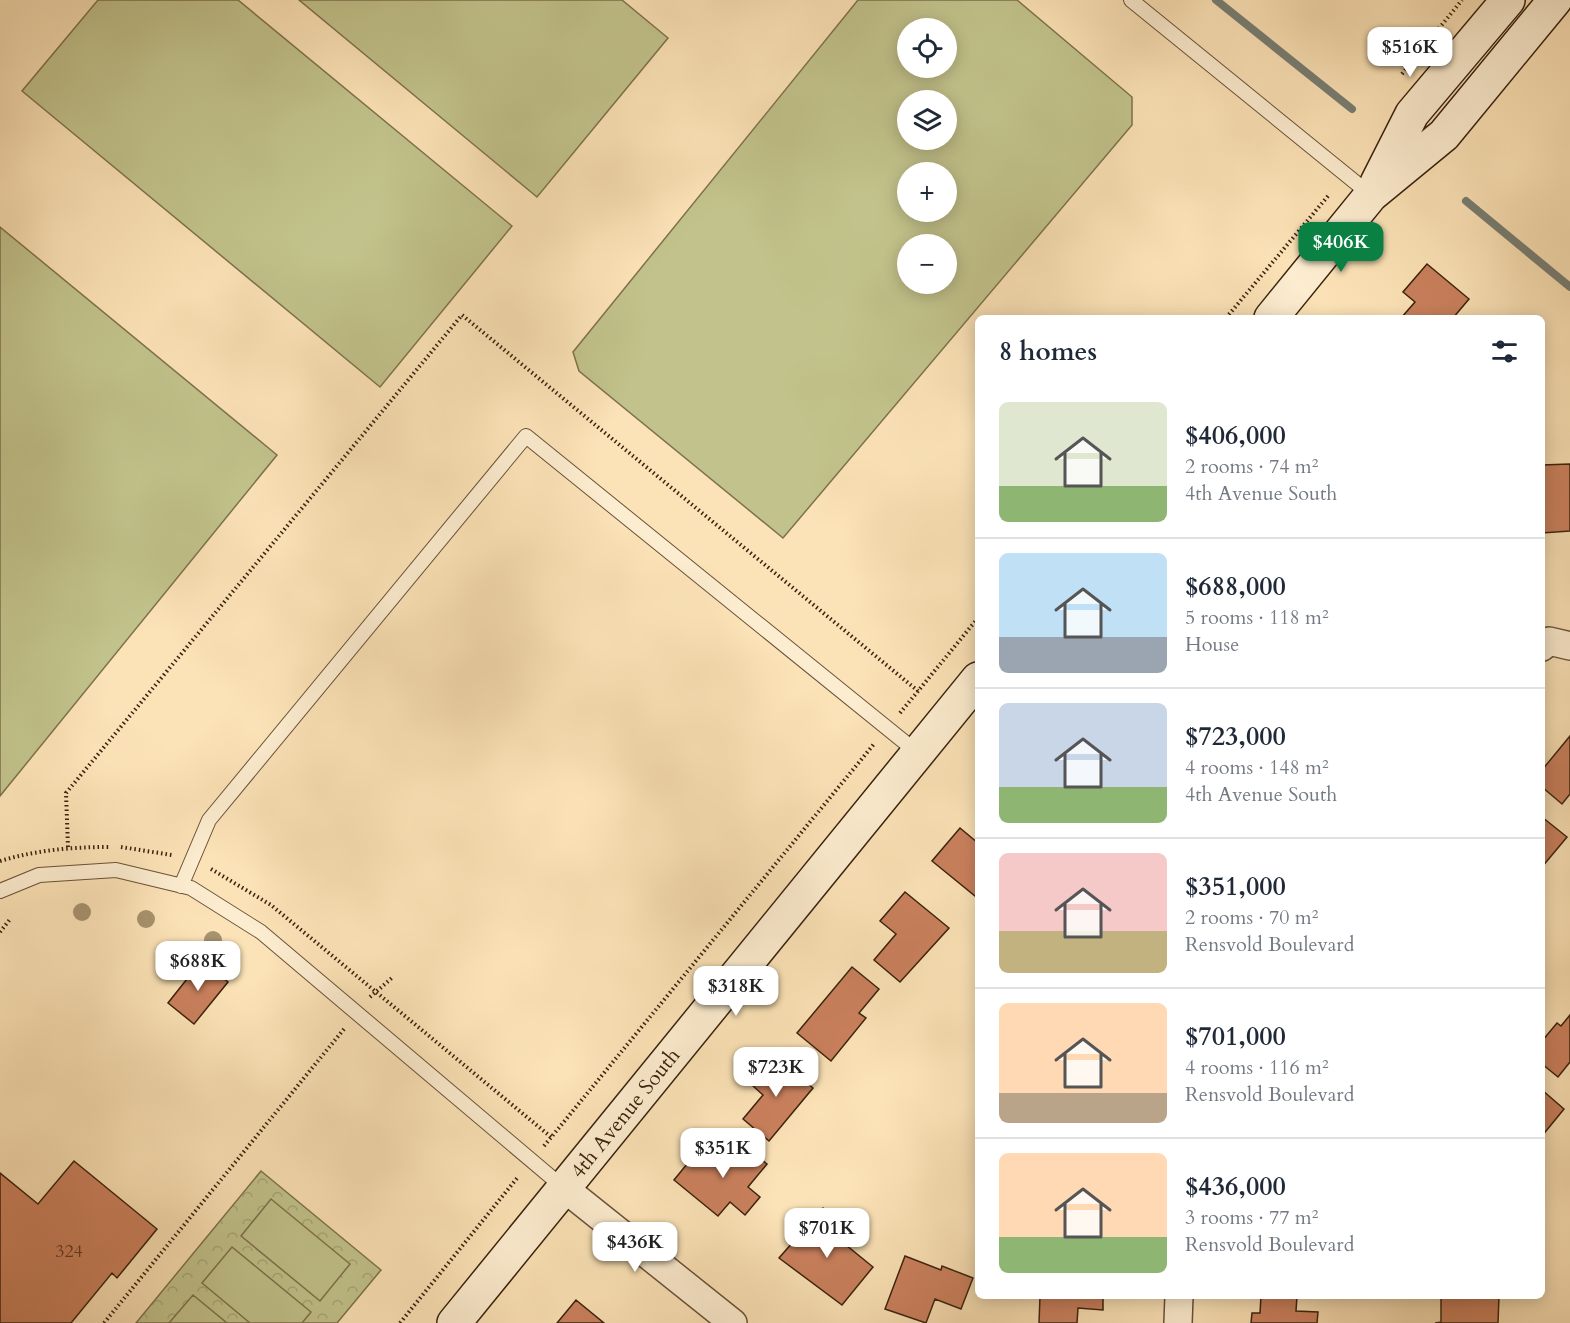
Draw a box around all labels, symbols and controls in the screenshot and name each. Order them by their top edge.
map controls [897,18,957,294]
button: locate [897,18,957,78]
pin: $516K [1368,27,1452,78]
text: $516K [1381,33,1439,60]
button: layers [897,90,957,150]
button: + [897,162,957,222]
pin: $406K [1299,222,1383,273]
text: $406K [1312,228,1370,255]
button: − [897,234,957,294]
text: 8 homes [999,334,1097,369]
icon: filters [1488,335,1521,368]
text: $406,000 [1185,418,1286,453]
icon: home [1047,426,1119,498]
text: 2 rooms · 74 m² [1185,453,1318,480]
text: 4th Avenue South [1185,480,1337,507]
text: $688,000 [1185,569,1286,604]
icon: home [1047,577,1119,649]
text: 5 rooms · 118 m² [1185,604,1329,631]
text: House [1185,631,1239,658]
text: $723,000 [1185,719,1286,754]
icon: home [1047,727,1119,799]
text: 4 rooms · 148 m² [1185,754,1329,781]
text: 4th Avenue South [1185,781,1337,808]
text: $351,000 [1185,869,1286,904]
icon: home [1047,877,1119,949]
text: 2 rooms · 70 m² [1185,904,1318,931]
text: Rensvold Boulevard [1185,931,1354,958]
pin: $688K [156,941,240,992]
text: $688K [169,947,227,974]
pin: $318K [694,966,778,1017]
text: $318K [707,972,765,999]
text: $701,000 [1185,1019,1286,1054]
icon: home [1047,1027,1119,1099]
street label: 4th Avenue South [564,1042,687,1185]
pin: $723K [734,1047,818,1098]
text: $723K [747,1053,805,1080]
text: 4 rooms · 116 m² [1185,1054,1329,1081]
text: Rensvold Boulevard [1185,1081,1354,1108]
pin: $351K [681,1128,765,1179]
text: $351K [694,1134,752,1161]
text: $436,000 [1185,1169,1286,1204]
icon: home [1047,1177,1119,1249]
text: 3 rooms · 77 m² [1185,1204,1318,1231]
pin: $701K [785,1208,869,1259]
text: $701K [798,1214,856,1241]
pin: $436K [593,1222,677,1273]
text: $436K [606,1228,664,1255]
text: Rensvold Boulevard [1185,1231,1354,1258]
house number: 324 [55,1239,83,1264]

